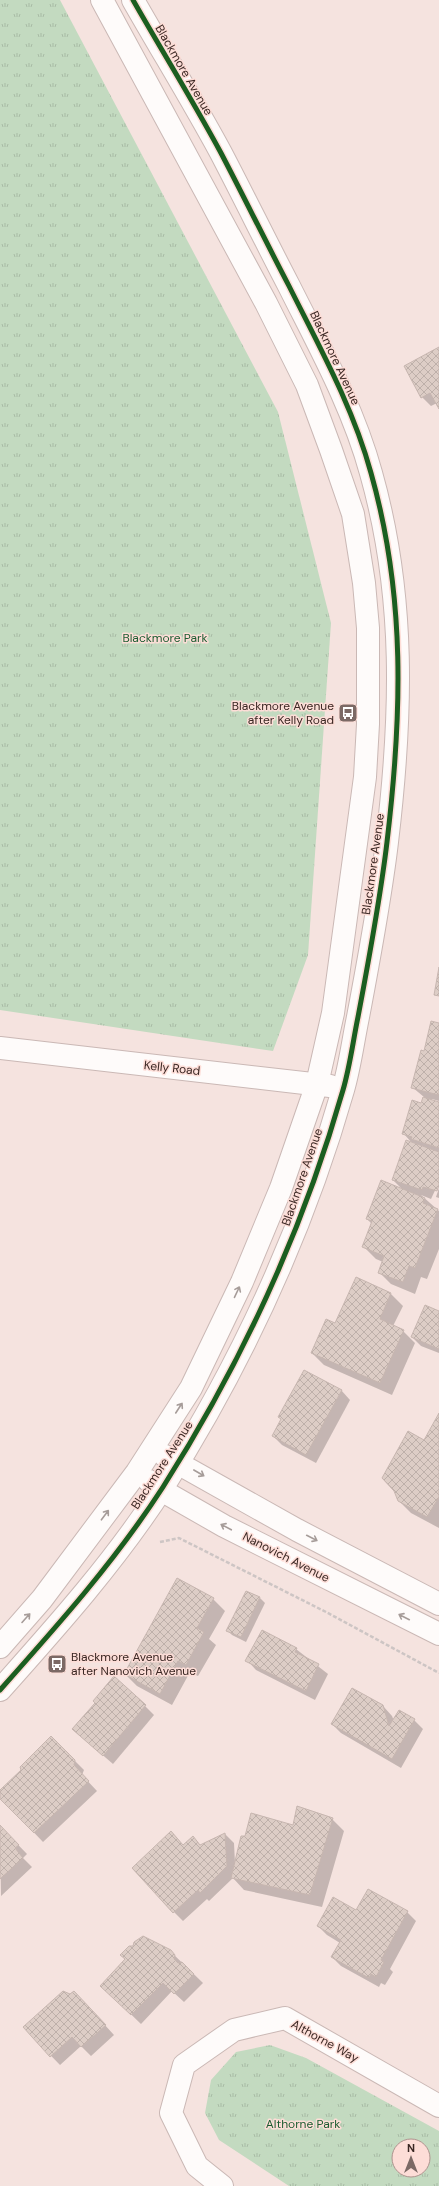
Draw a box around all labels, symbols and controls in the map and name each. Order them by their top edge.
street label: Blackmore Avenue [152,22,217,118]
street label: Blackmore Avenue [306,308,364,408]
park label: Blackmore Park [122,630,208,646]
place label: Blackmore Avenue after Kelly Road [232,698,334,728]
bus stop icon: Blackmore Avenue after Kelly Road [337,702,359,724]
street label: Blackmore Avenue [358,812,388,916]
street label: Kelly Road [143,1057,201,1079]
street label: Blackmore Avenue [278,1126,326,1228]
one-way arrow [234,1286,241,1298]
one-way arrow [175,1403,183,1414]
street label: Blackmore Avenue [127,1418,197,1512]
one-way arrow [193,1470,205,1478]
one-way arrow [101,1509,109,1520]
one-way arrow [220,1522,232,1530]
street label: Nanovich Avenue [240,1528,332,1586]
one-way arrow [306,1534,318,1542]
one-way arrow [21,1613,30,1623]
one-way arrow [398,1613,410,1620]
place label: Blackmore Avenue after Nanovich Avenue [71,1649,196,1679]
bus stop icon: Blackmore Avenue after Nanovich Avenue [46,1653,68,1675]
street label: Althorne Way [288,2016,362,2066]
park label: Althorne Park [266,2116,340,2132]
north arrow [391,2138,431,2178]
text: N [407,2141,415,2155]

